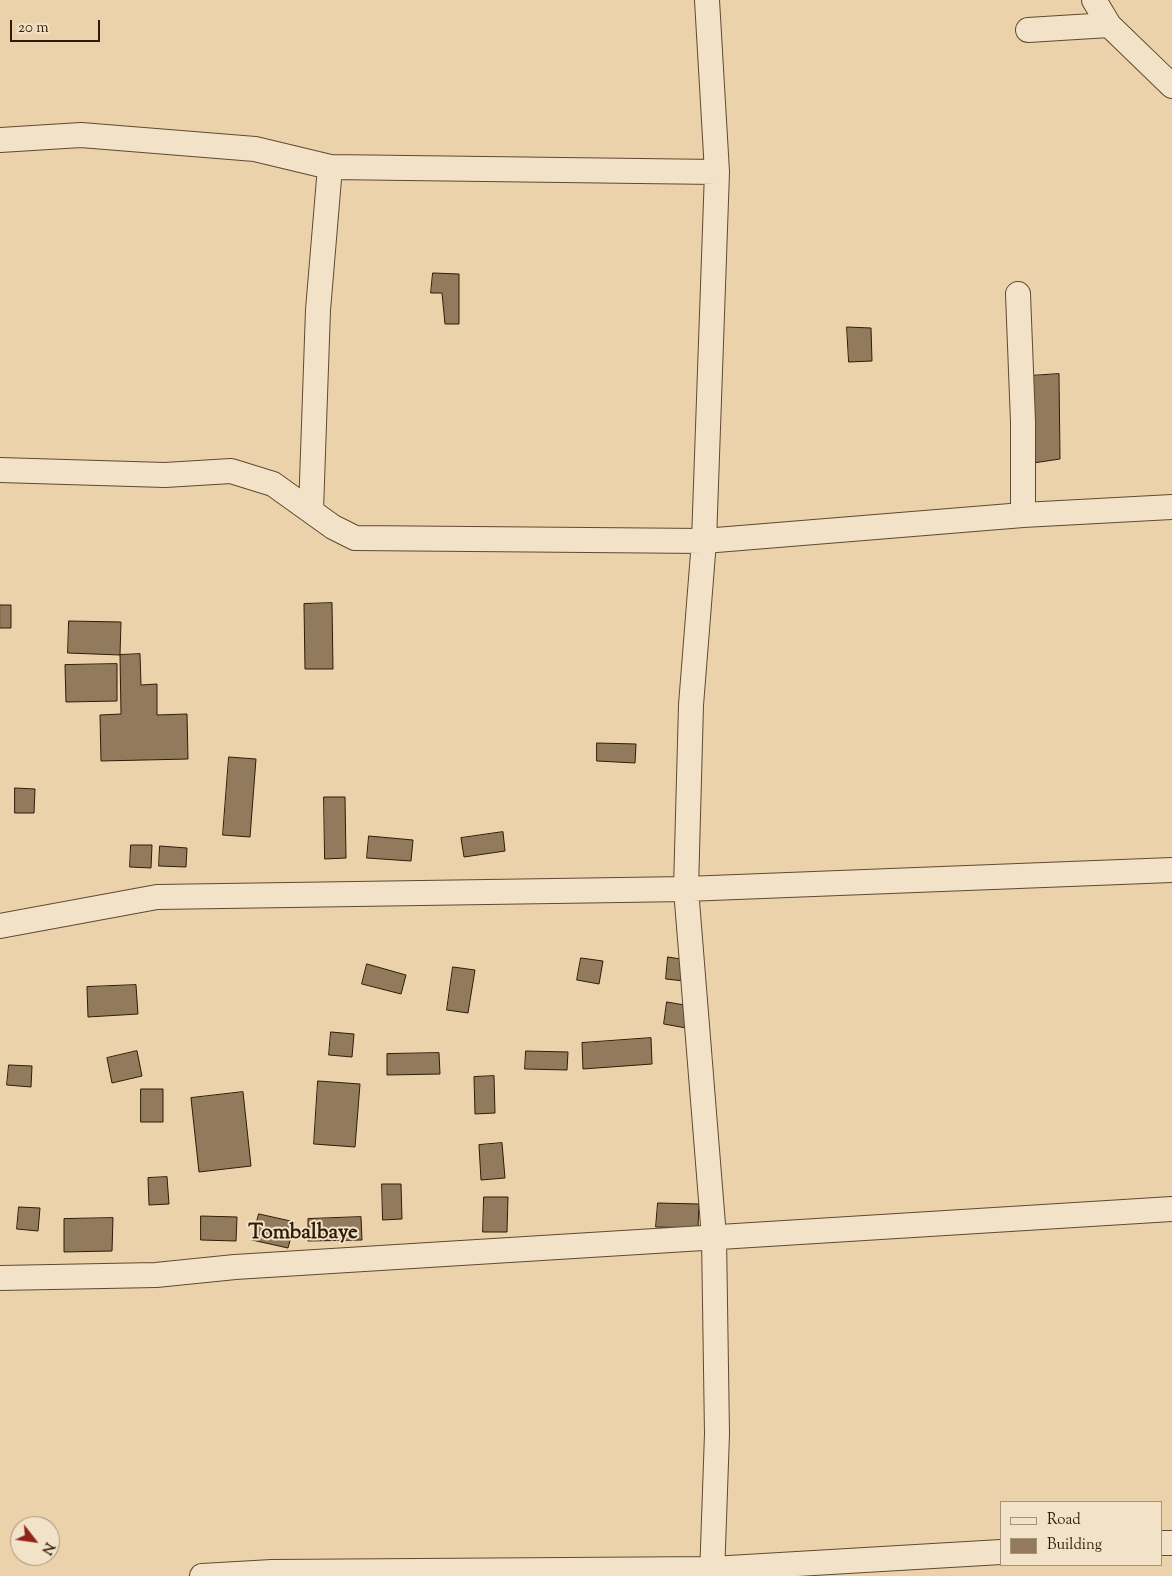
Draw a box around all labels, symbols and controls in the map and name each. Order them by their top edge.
scale bar [12,10,102,42]
text: 20 m [18,18,49,39]
district label: Tombalbaye [248,1221,358,1247]
legend [1000,1501,1162,1566]
text: Road [1047,1510,1081,1531]
north arrow [10,1516,60,1566]
text: Building [1047,1535,1102,1556]
text: N [36,1538,59,1558]

